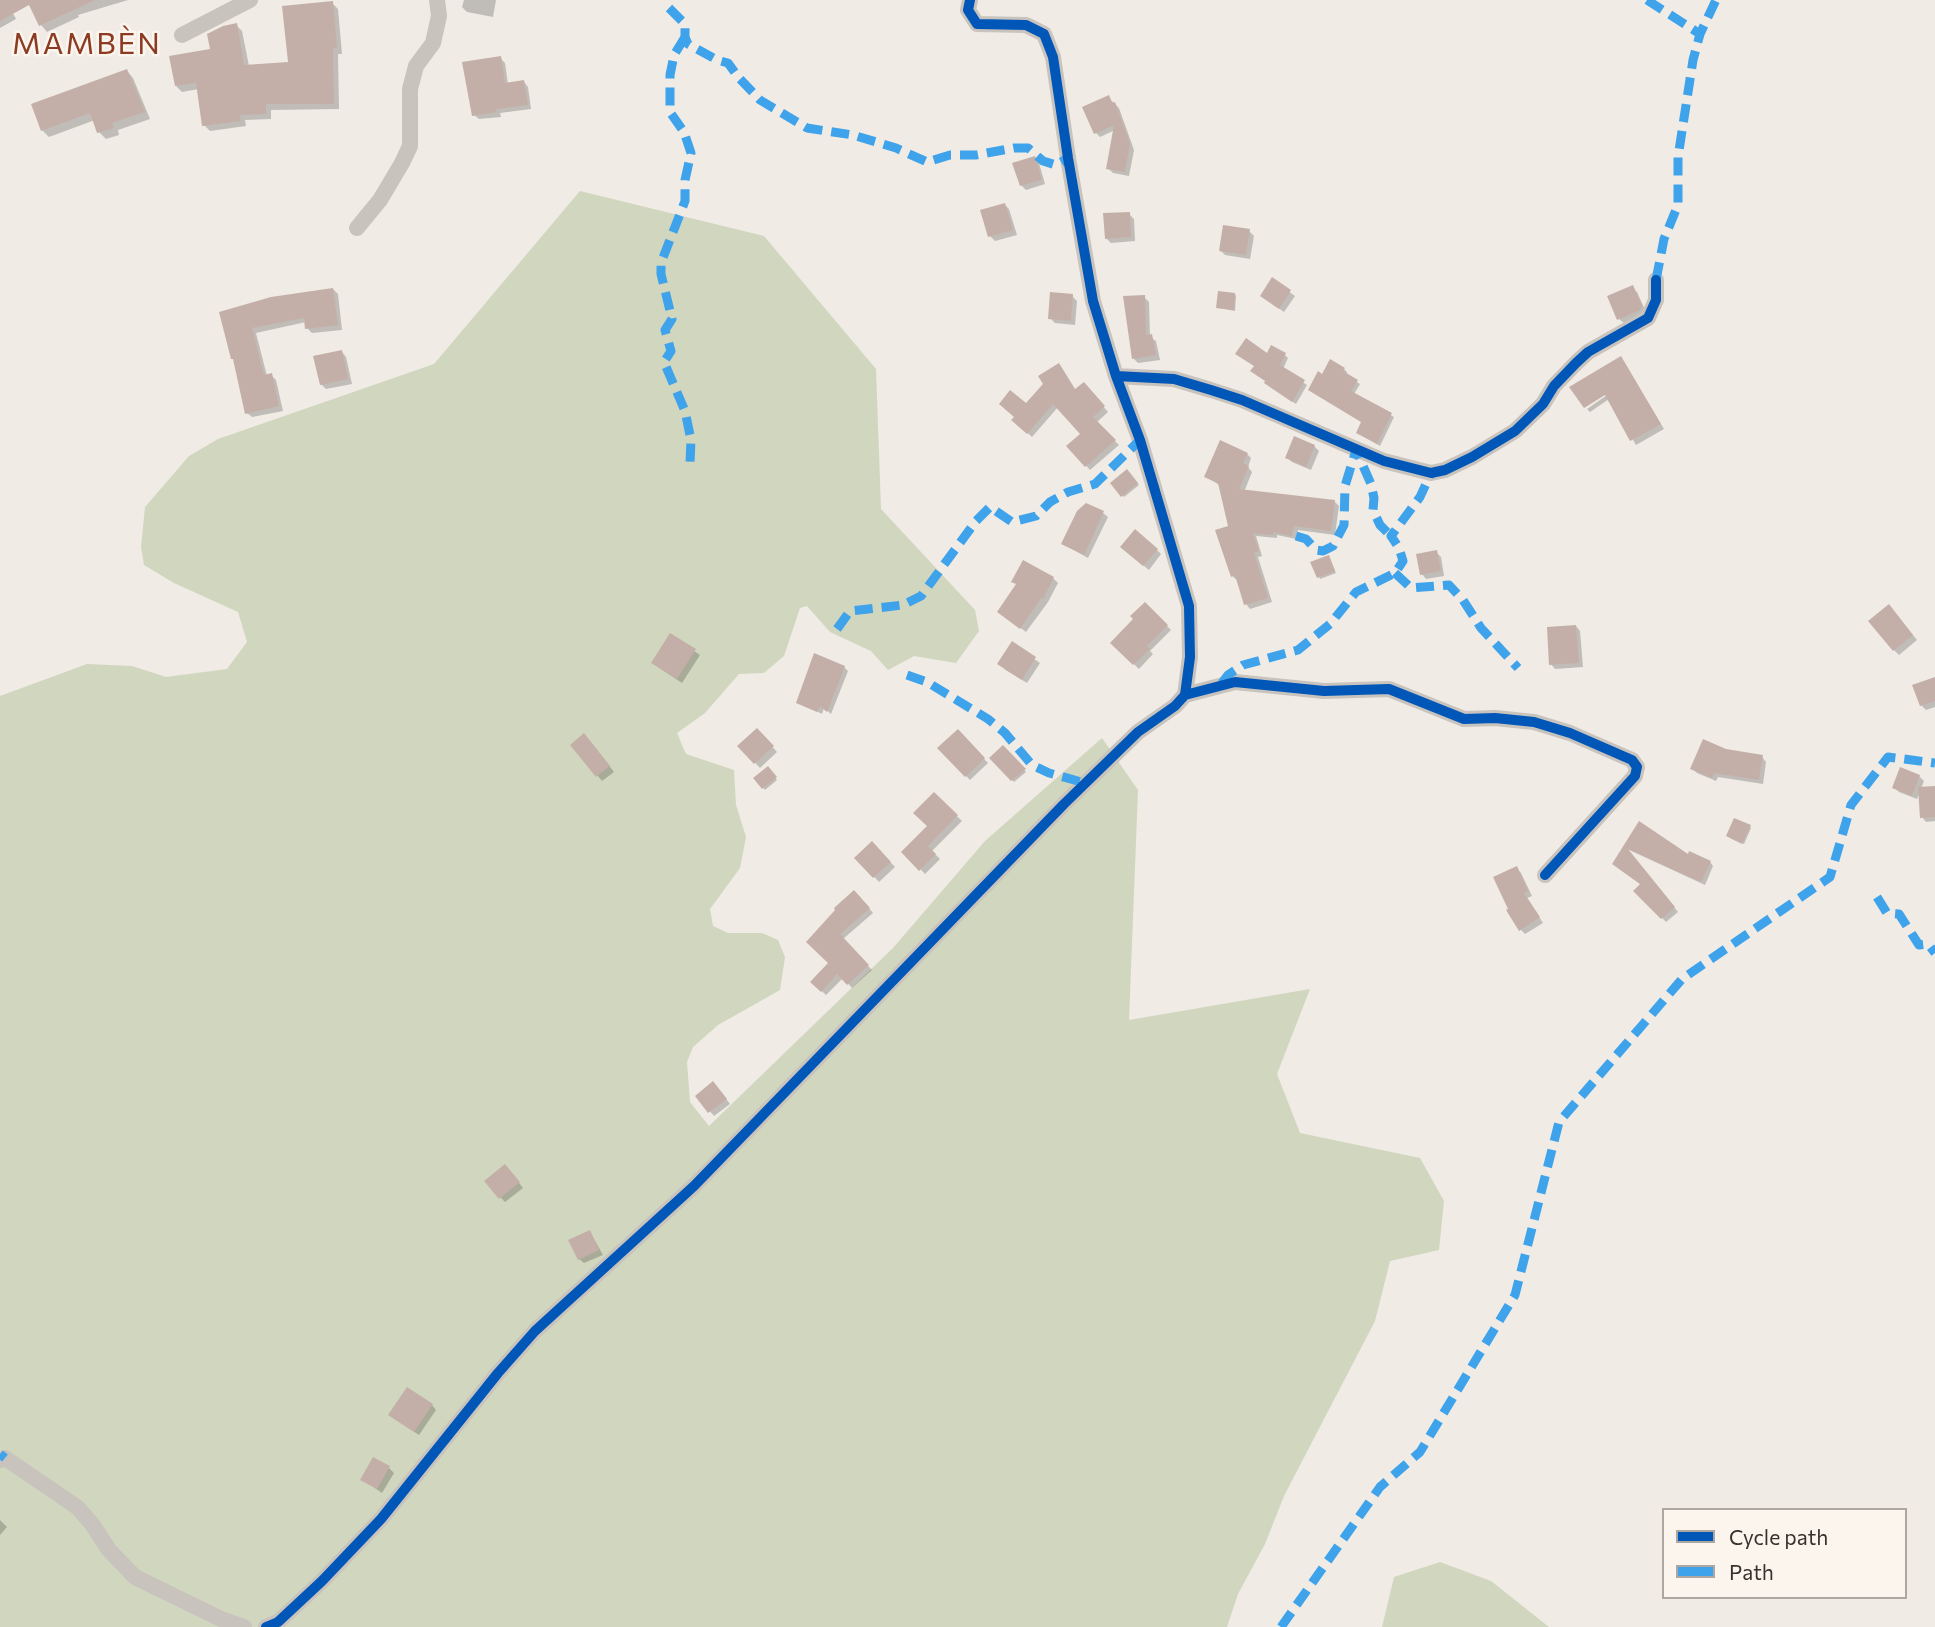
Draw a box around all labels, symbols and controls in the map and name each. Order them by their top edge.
district label: MAMBÈN [13,26,161,62]
legend [1662,1508,1907,1599]
text: Cycle path [1729,1524,1828,1549]
text: Path [1729,1559,1774,1584]

